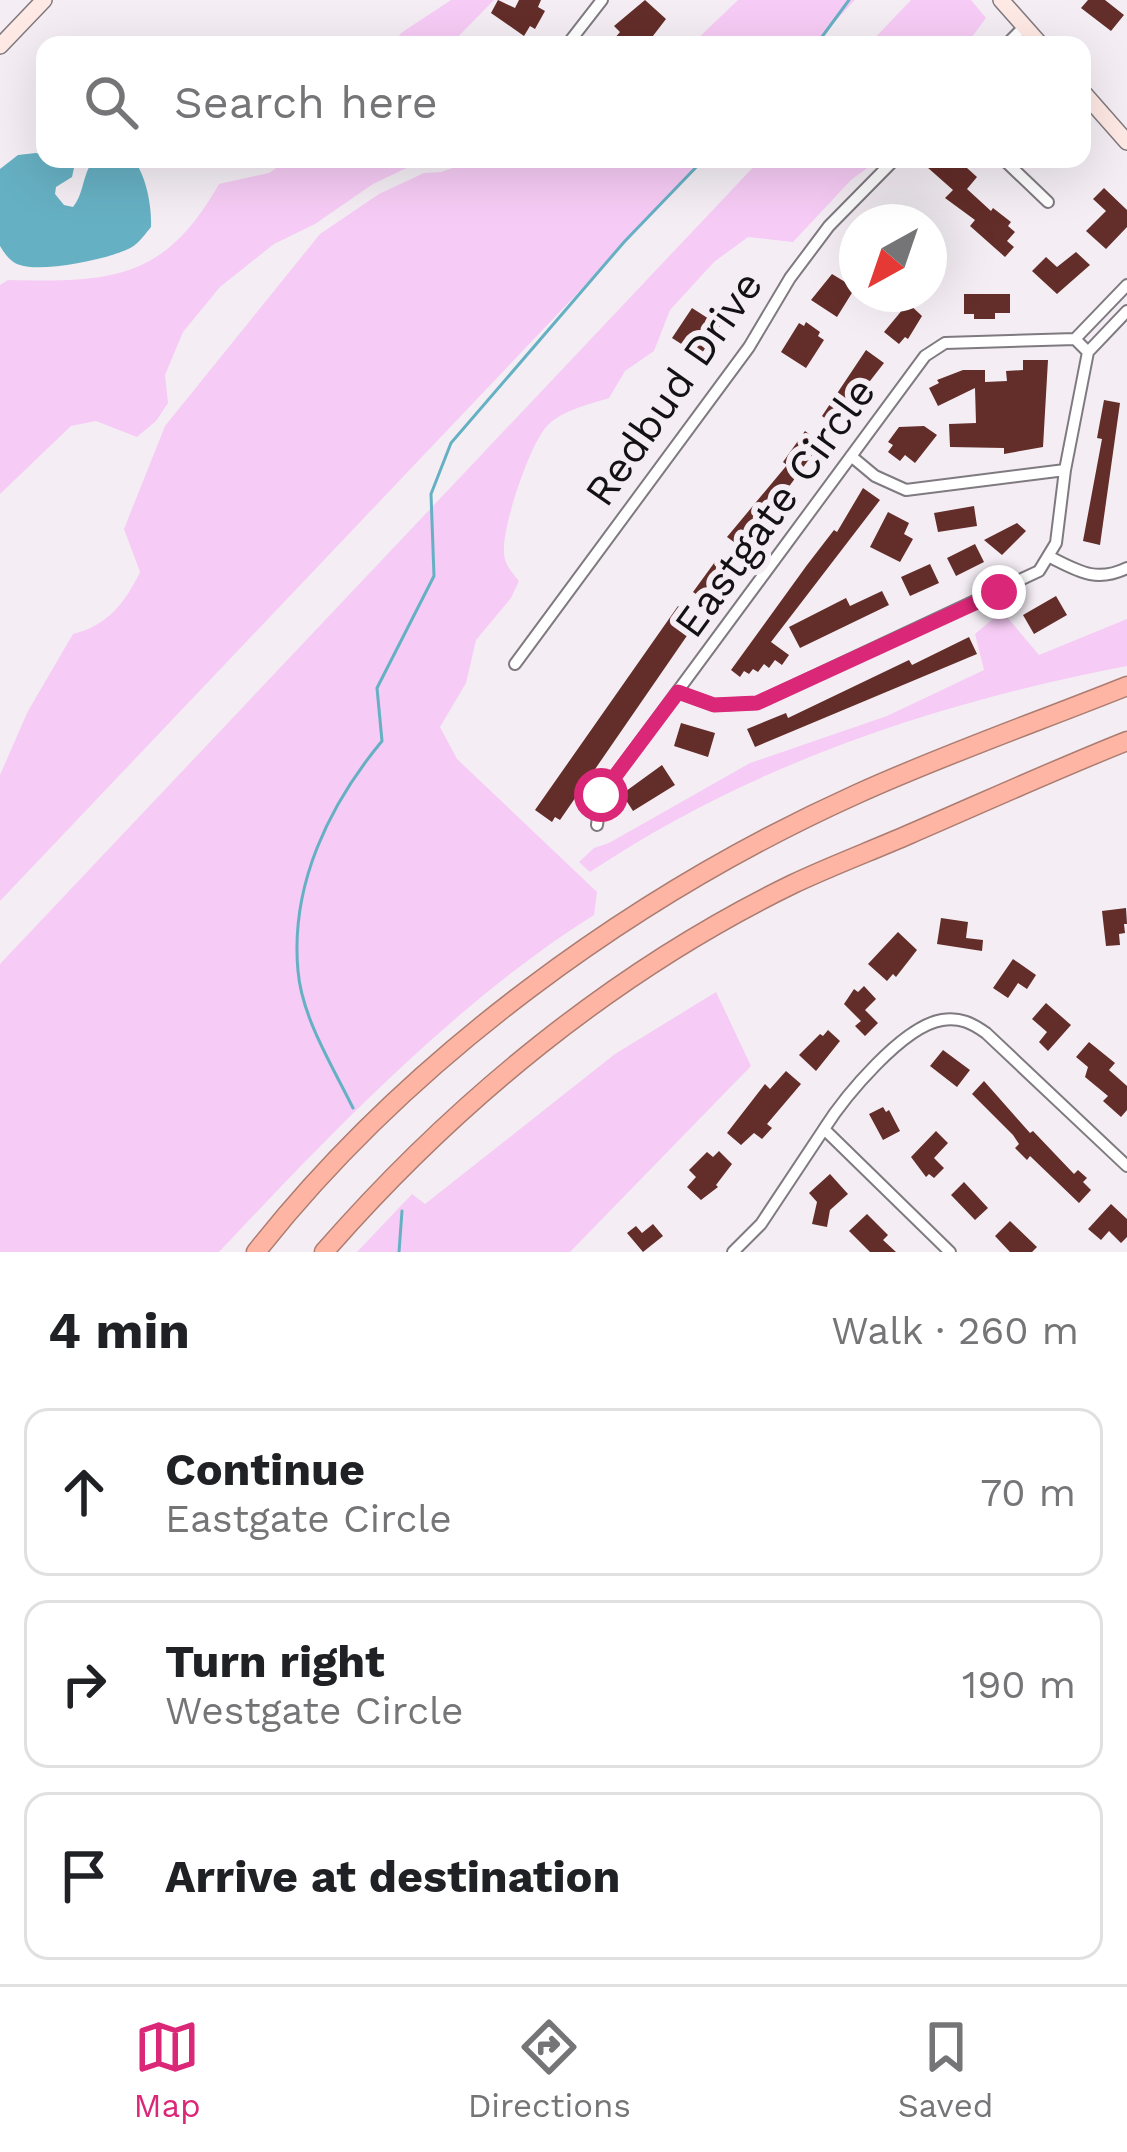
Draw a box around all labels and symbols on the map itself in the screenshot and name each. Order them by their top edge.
north arrow [839,204,947,312]
street label: Redbud Drive [574,262,772,515]
street label: Eastgate Circle [664,368,885,647]
route end [972,565,1026,619]
route start [574,768,628,822]

